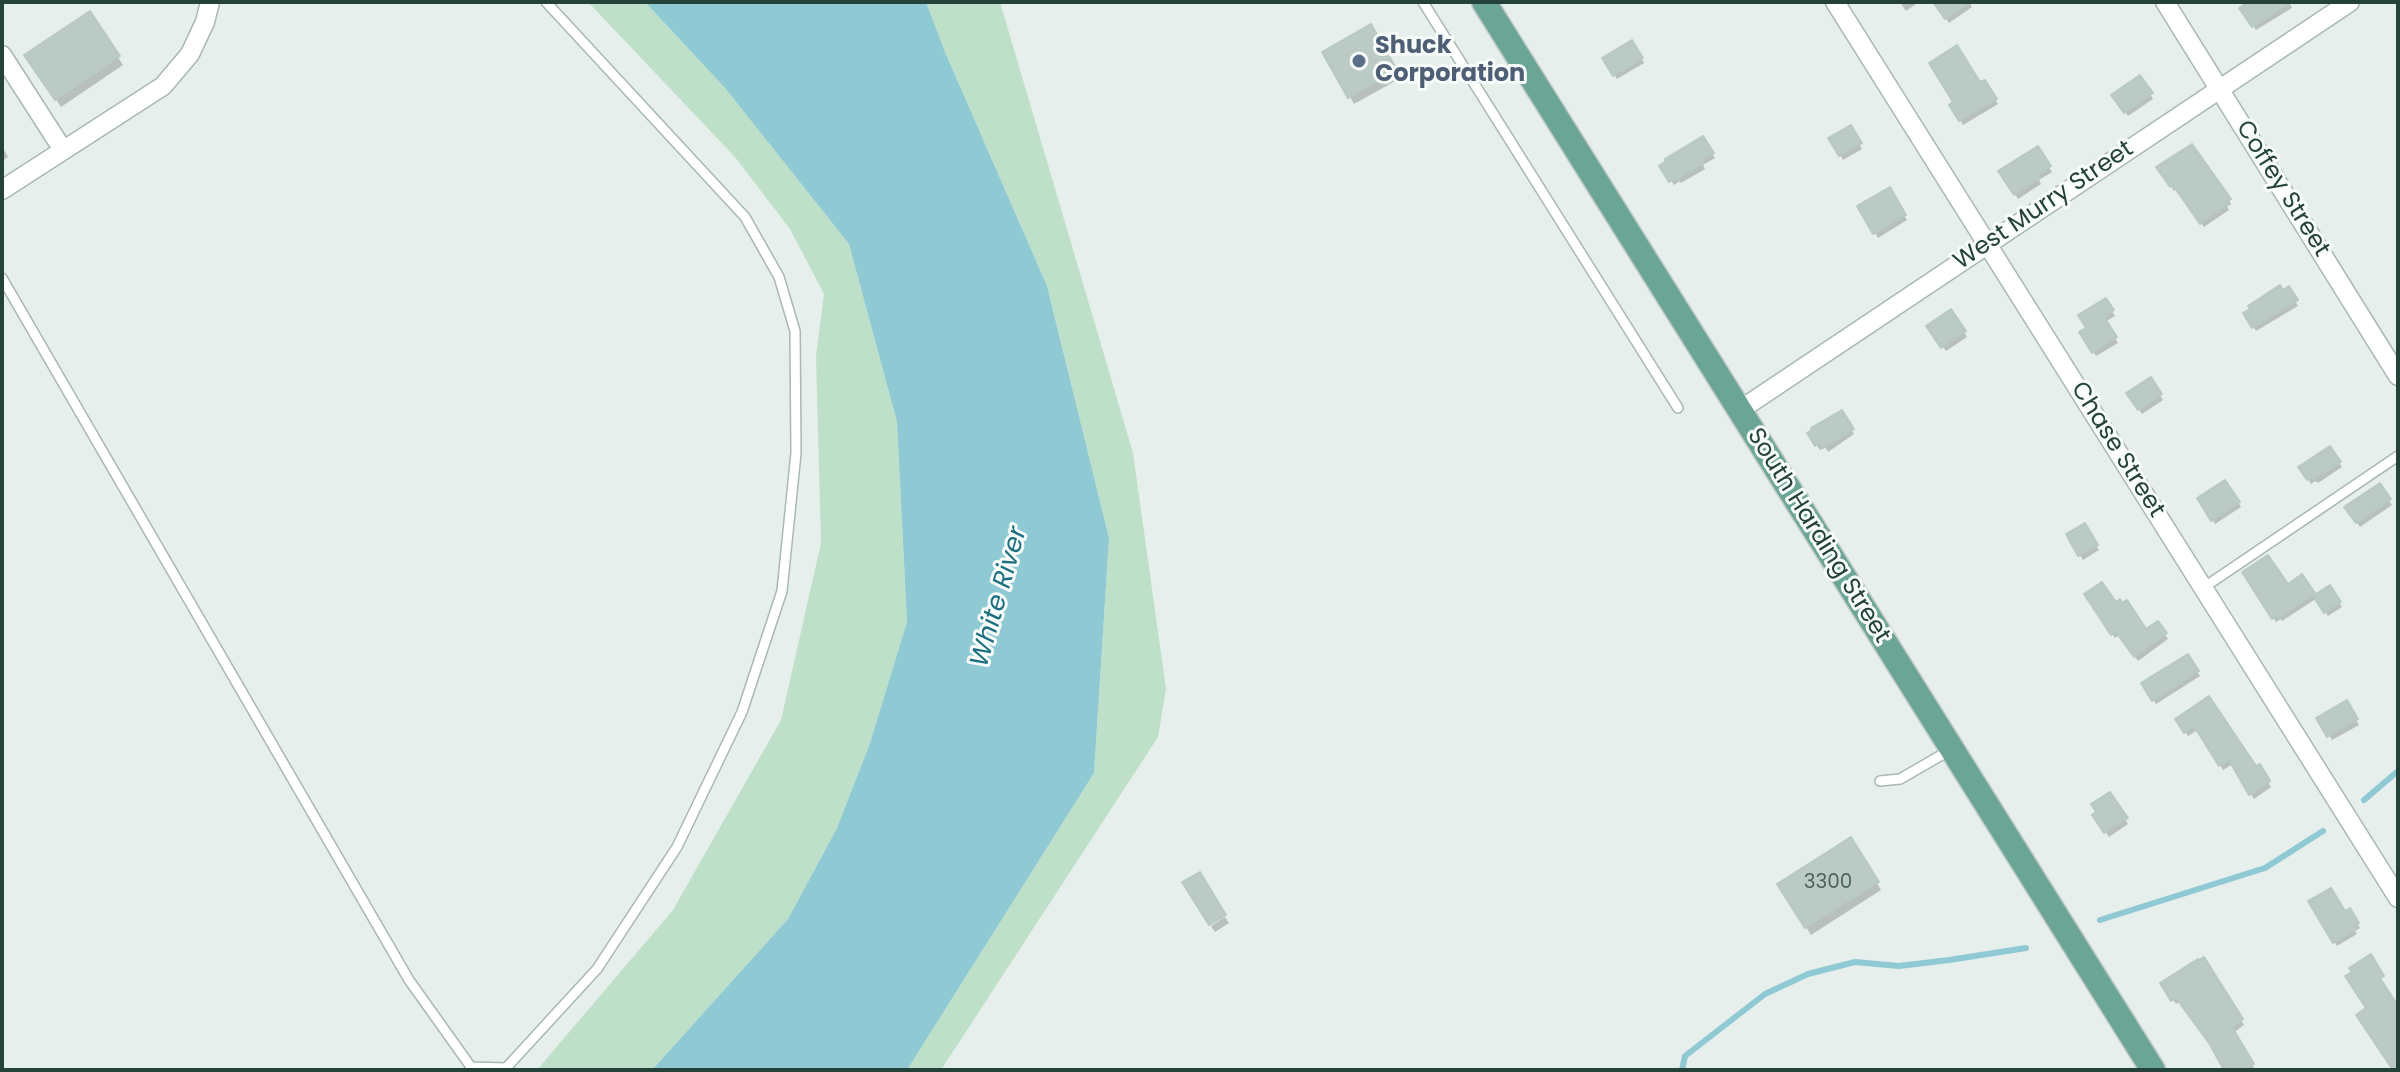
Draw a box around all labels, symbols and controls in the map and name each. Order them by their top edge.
place label: Shuck Corporation [1375,33,1525,89]
marker: Shuck Corporation [1350,52,1368,70]
street label: Coffey Street [2229,116,2335,262]
street label: West Murry Street [1949,135,2139,277]
street label: Chase Street [2064,377,2170,523]
street label: South Harding Street [1740,423,1896,649]
water label: White River [965,523,1035,671]
house number: 3300 [1804,871,1852,895]

